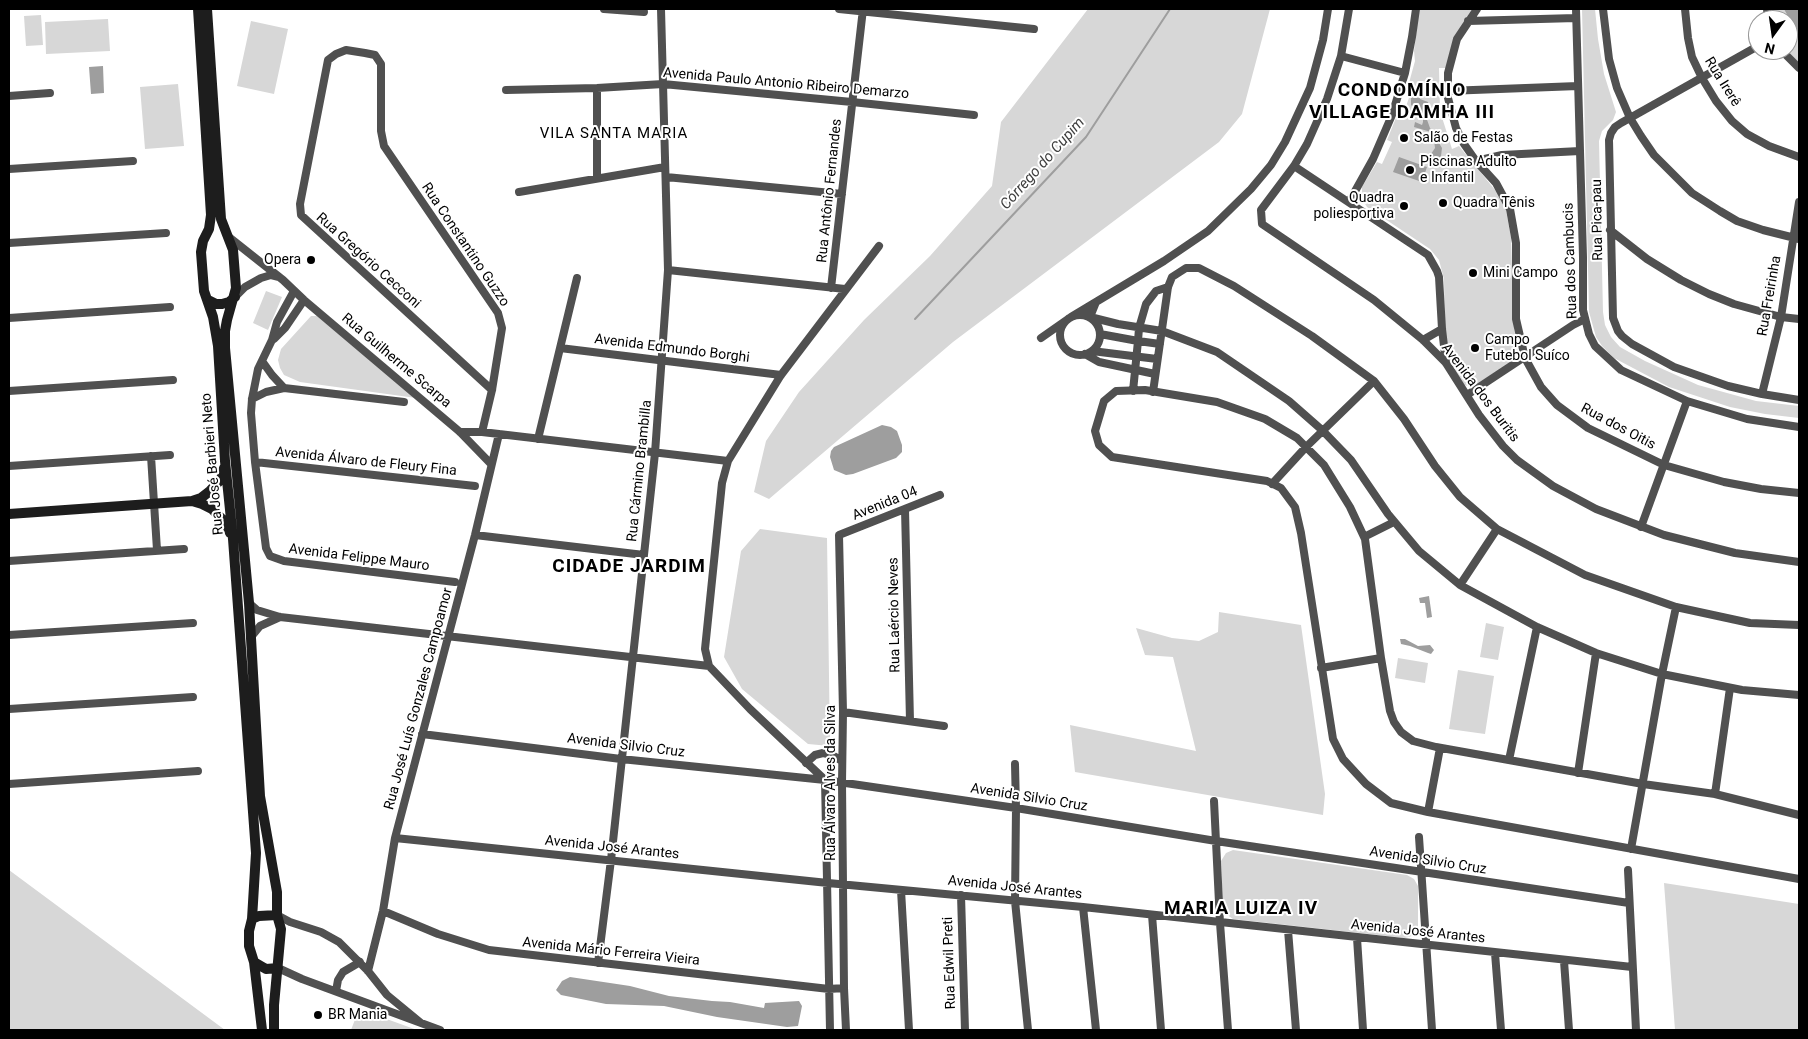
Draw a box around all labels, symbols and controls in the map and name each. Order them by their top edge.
north arrow [1748,10,1798,60]
text: N [1763,40,1776,58]
street label: Rua Irerê [1700,54,1744,110]
street label: Avenida Paulo Antonio Ribeiro Demarzo [662,65,910,103]
district label: CONDOMÍNIO VILLAGE DAMHA III [1307,80,1497,124]
water label: Córrego do Cupim [997,114,1089,214]
street label: Rua Antônio Fernandes [814,118,846,264]
district label: VILA SANTA MARIA [538,125,690,143]
place label: Salão de Festas [1414,130,1513,146]
marker: Salão de Festas [1398,132,1410,144]
place label: Piscinas Adulto e Infantil [1420,154,1517,186]
marker: Piscinas Adulto e Infantil [1404,164,1416,176]
street label: Rua Pica-pau [1589,179,1607,261]
street label: Rua Constantino Guzzo [417,180,513,310]
place label: Quadra poliesportiva [1313,190,1394,222]
place label: Quadra Tênis [1453,195,1535,211]
marker: Quadra Tênis [1437,197,1449,209]
marker: Quadra poliesportiva [1398,200,1410,212]
street label: Rua dos Cambucis [1561,202,1581,320]
street label: Rua Gregório Cecconi [312,210,424,312]
place label: Opera [264,252,301,268]
marker: Opera [305,254,317,266]
street label: Rua Freirinha [1755,254,1785,338]
place label: Mini Campo [1483,265,1558,281]
marker: Mini Campo [1467,267,1479,279]
street label: Rua Guilherme Scarpa [338,310,454,412]
street label: Avenida Edmundo Borghi [593,331,751,367]
place label: Campo Futebol Suíco [1485,332,1570,364]
street label: Avenida dos Buritis [1437,340,1523,446]
marker: Campo Futebol Suíco [1469,342,1481,354]
street label: Rua José Barbieri Neto [198,392,228,536]
street label: Rua Cármino Brambilla [624,399,656,543]
street label: Rua dos Oitis [1578,400,1658,454]
street label: Avenida Álvaro de Fleury Fina [274,444,458,480]
street label: Avenida 04 [850,483,920,525]
street label: Avenida Felippe Mauro [288,541,430,575]
district label: CIDADE JARDIM [551,556,707,578]
street label: Rua Laércio Neves [886,557,904,673]
street label: Rua José Luís Gonzales Campoamor [381,586,457,812]
street label: Rua Álvaro Alves da Silva [823,705,839,861]
street label: Avenida Silvio Cruz [566,730,686,762]
street label: Avenida Silvio Cruz [969,780,1089,816]
street label: Avenida José Arantes [544,833,680,863]
street label: Avenida Silvio Cruz [1368,843,1488,879]
street label: Avenida José Arantes [947,873,1083,903]
district label: MARIA LUIZA IV [1162,898,1320,920]
street label: Rua Edwil Preti [940,916,960,1010]
street label: Avenida José Arantes [1350,917,1486,947]
street label: Avenida Mário Ferreira Vieira [521,934,701,970]
place label: BR Mania [328,1007,387,1023]
marker: BR Mania [312,1009,324,1021]

